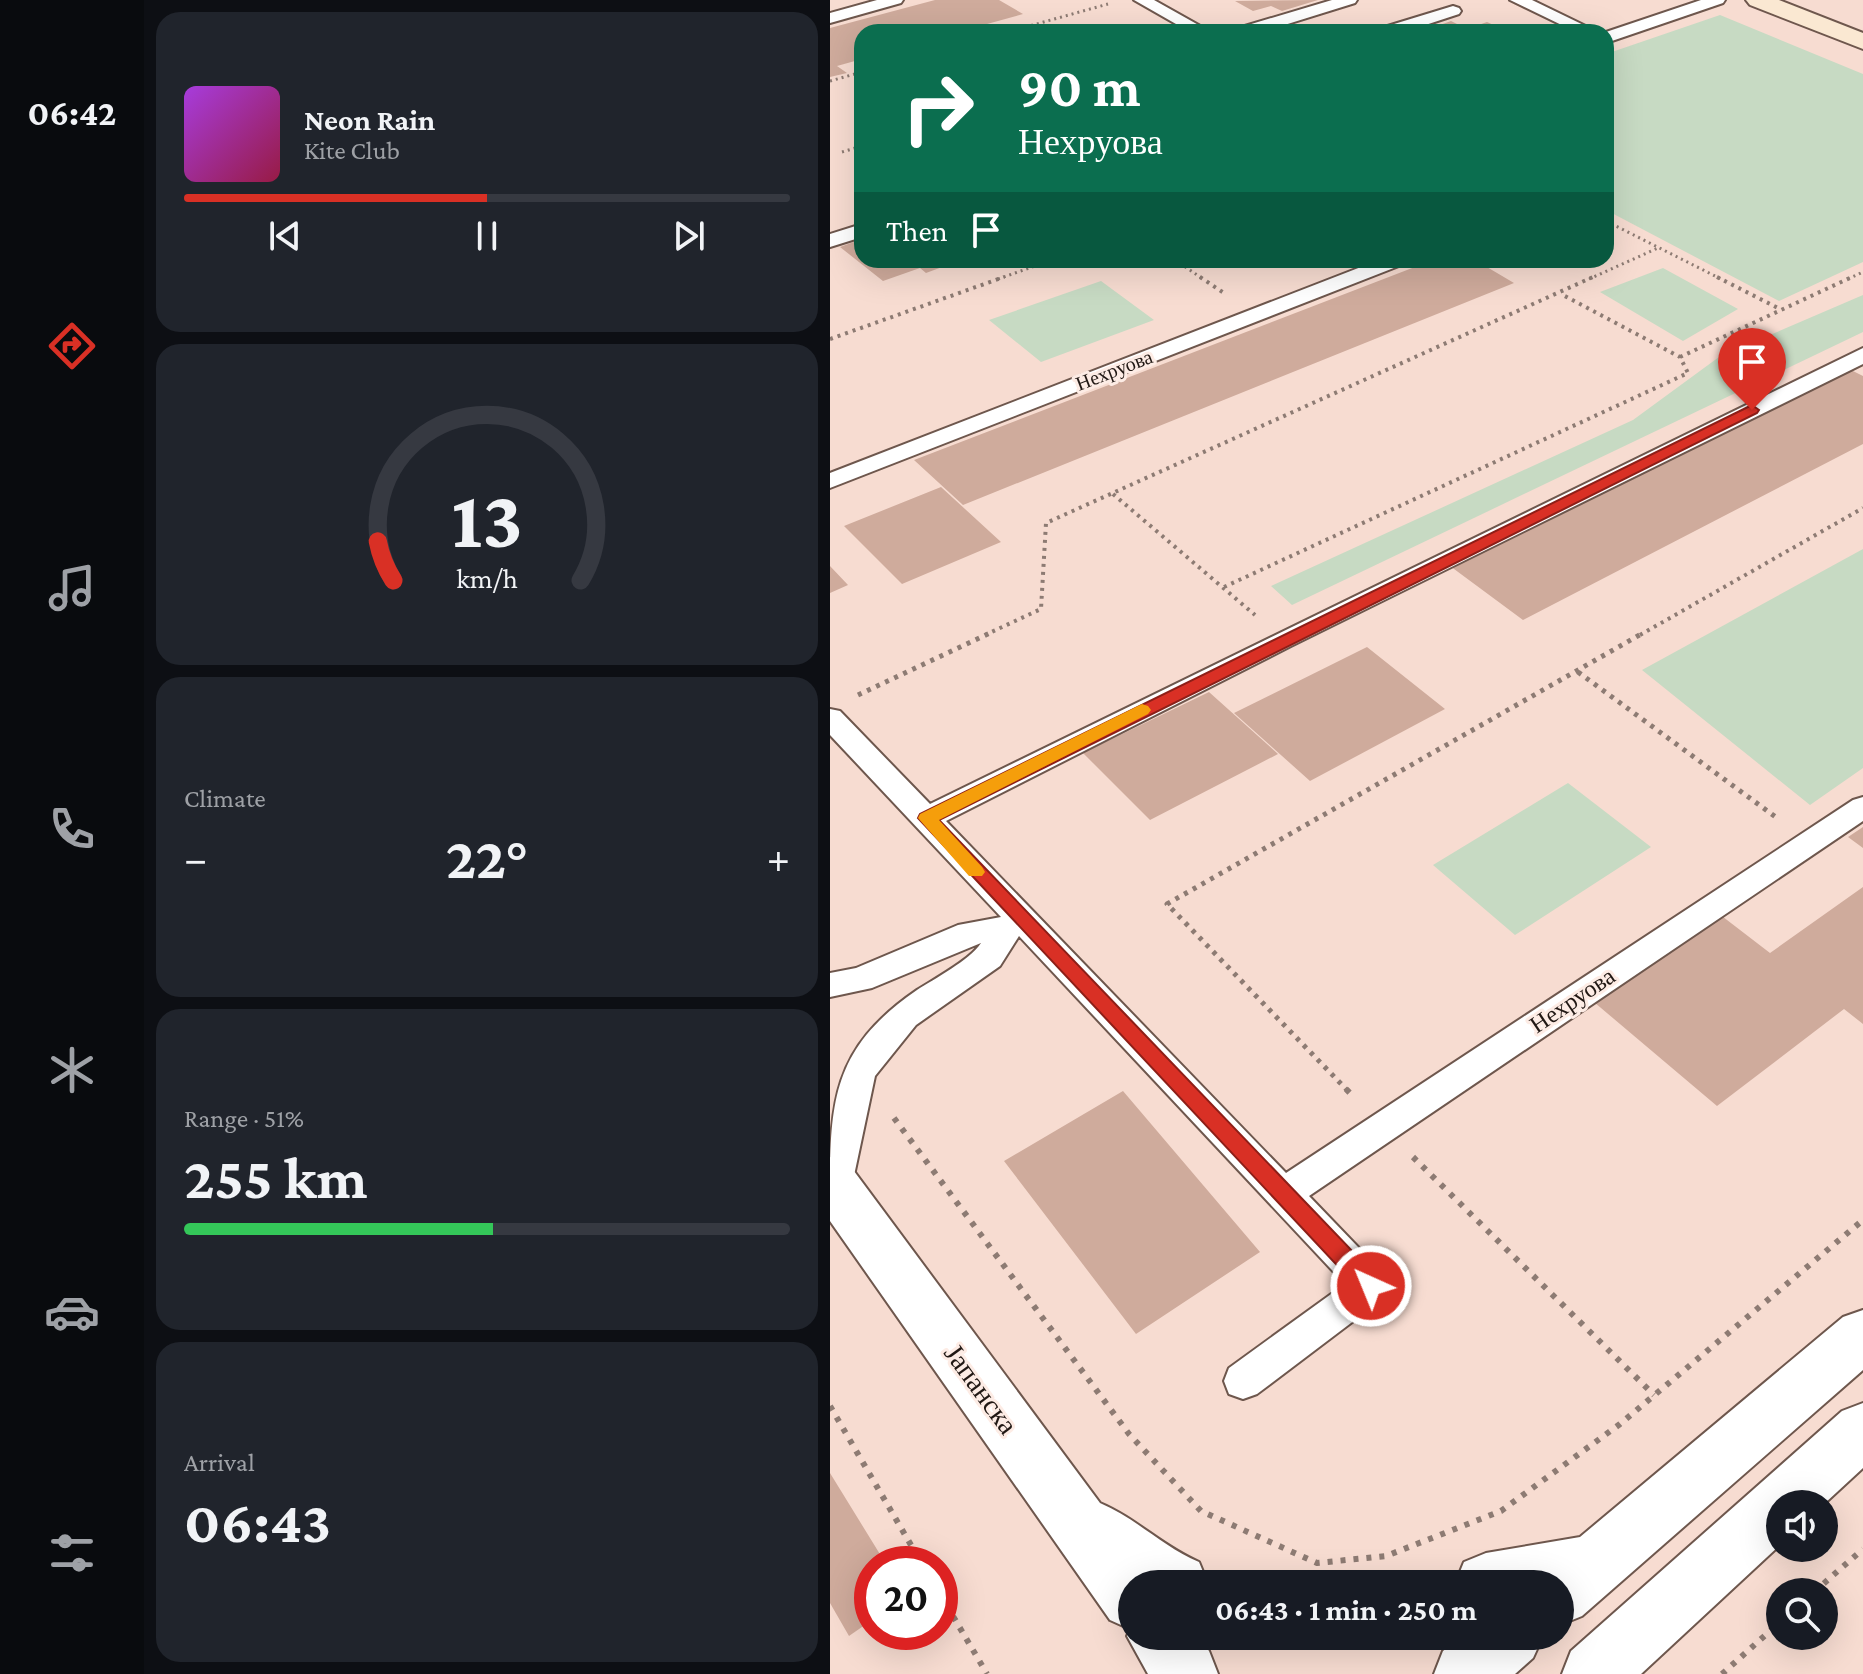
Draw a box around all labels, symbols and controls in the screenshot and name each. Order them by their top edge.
icon: right [886,56,990,160]
text: 90 m [1018,56,1141,118]
text: 06:42 [28,93,116,133]
text: Neon Rain [304,103,435,136]
text: Нехруова [1018,122,1163,162]
text: Kite Club [304,136,400,165]
icon: arrive [964,208,1008,252]
icon: previous [263,214,307,258]
icon: pause [465,214,509,258]
icon: next [667,214,711,258]
text: Then [886,214,948,247]
icon: directions [44,318,100,374]
pin [1718,328,1786,410]
icon: arrive [1730,340,1774,384]
street label: Нехруова [1073,345,1156,396]
text: 13 [451,471,523,564]
icon: music [44,560,100,616]
text: km/h [456,562,518,594]
text: Climate [184,784,266,813]
icon: phone [44,801,100,857]
text: 22° [446,824,528,891]
text: − [184,834,207,882]
text: + [767,834,790,882]
street label: Нехруова [1524,962,1620,1038]
icon: climate [44,1042,100,1098]
text: Range · 51% [184,1104,304,1133]
text: 255 km [184,1144,367,1211]
position arrow [1329,1244,1413,1328]
icon: car [44,1284,100,1340]
street label: Јапанска [938,1338,1024,1440]
text: Arrival [184,1448,255,1477]
text: 06:43 [184,1488,331,1555]
map controls [1766,1490,1838,1650]
button: sound [1766,1490,1838,1562]
icon: filters [44,1525,100,1581]
speed limit sign: 20 [854,1546,958,1650]
button: search [1766,1578,1838,1650]
text: 06:43 · 1 min · 250 m [1215,1593,1477,1626]

